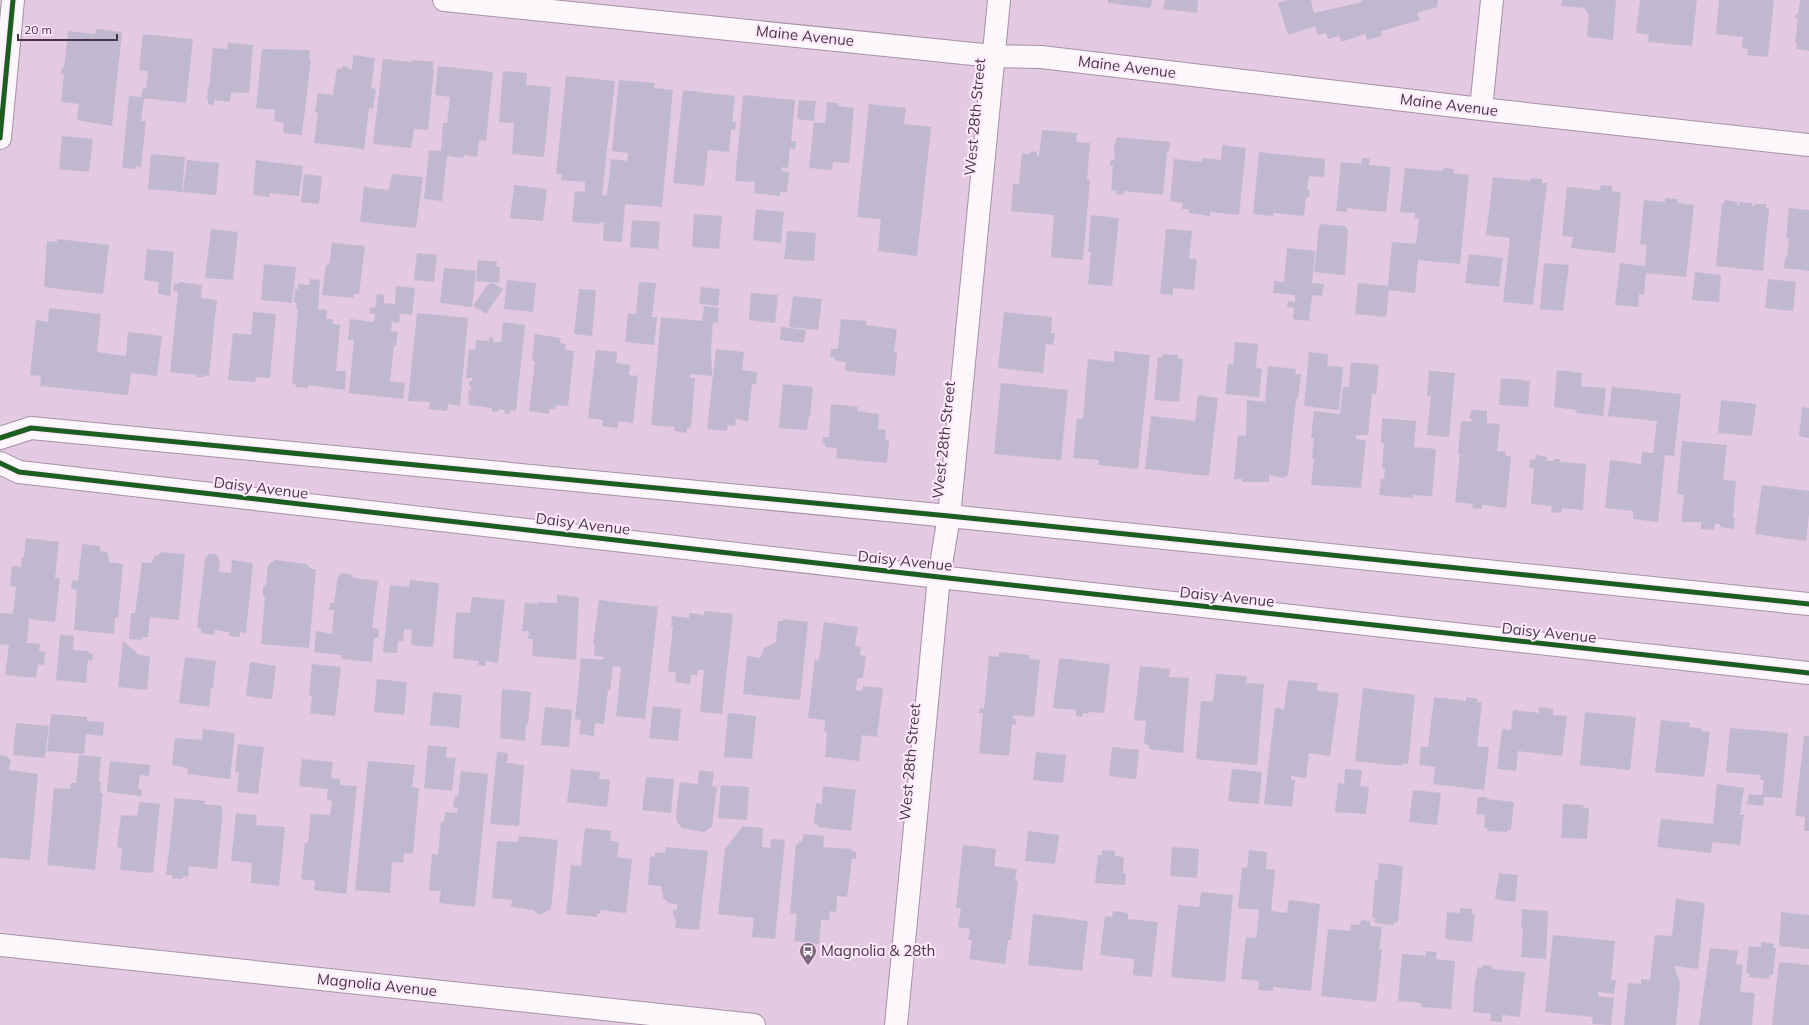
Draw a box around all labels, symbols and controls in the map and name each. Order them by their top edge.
scale bar [18,16,117,42]
street label: Maine Avenue [755,21,855,50]
text: 20 m [24,22,52,37]
street label: Maine Avenue [1077,51,1177,82]
street label: West 28th Street [960,57,989,177]
street label: Maine Avenue [1399,89,1499,120]
street label: West 28th Street [928,380,959,500]
street label: Daisy Avenue [213,472,309,503]
street label: Daisy Avenue [535,508,631,539]
street label: Daisy Avenue [857,546,953,575]
street label: Daisy Avenue [1179,582,1275,611]
street label: Daisy Avenue [1501,618,1597,647]
street label: West 28th Street [895,702,924,822]
bus stop icon: Magnolia & 28th [798,941,818,966]
place label: Magnolia & 28th [821,941,935,960]
street label: Magnolia Avenue [316,969,438,1000]

